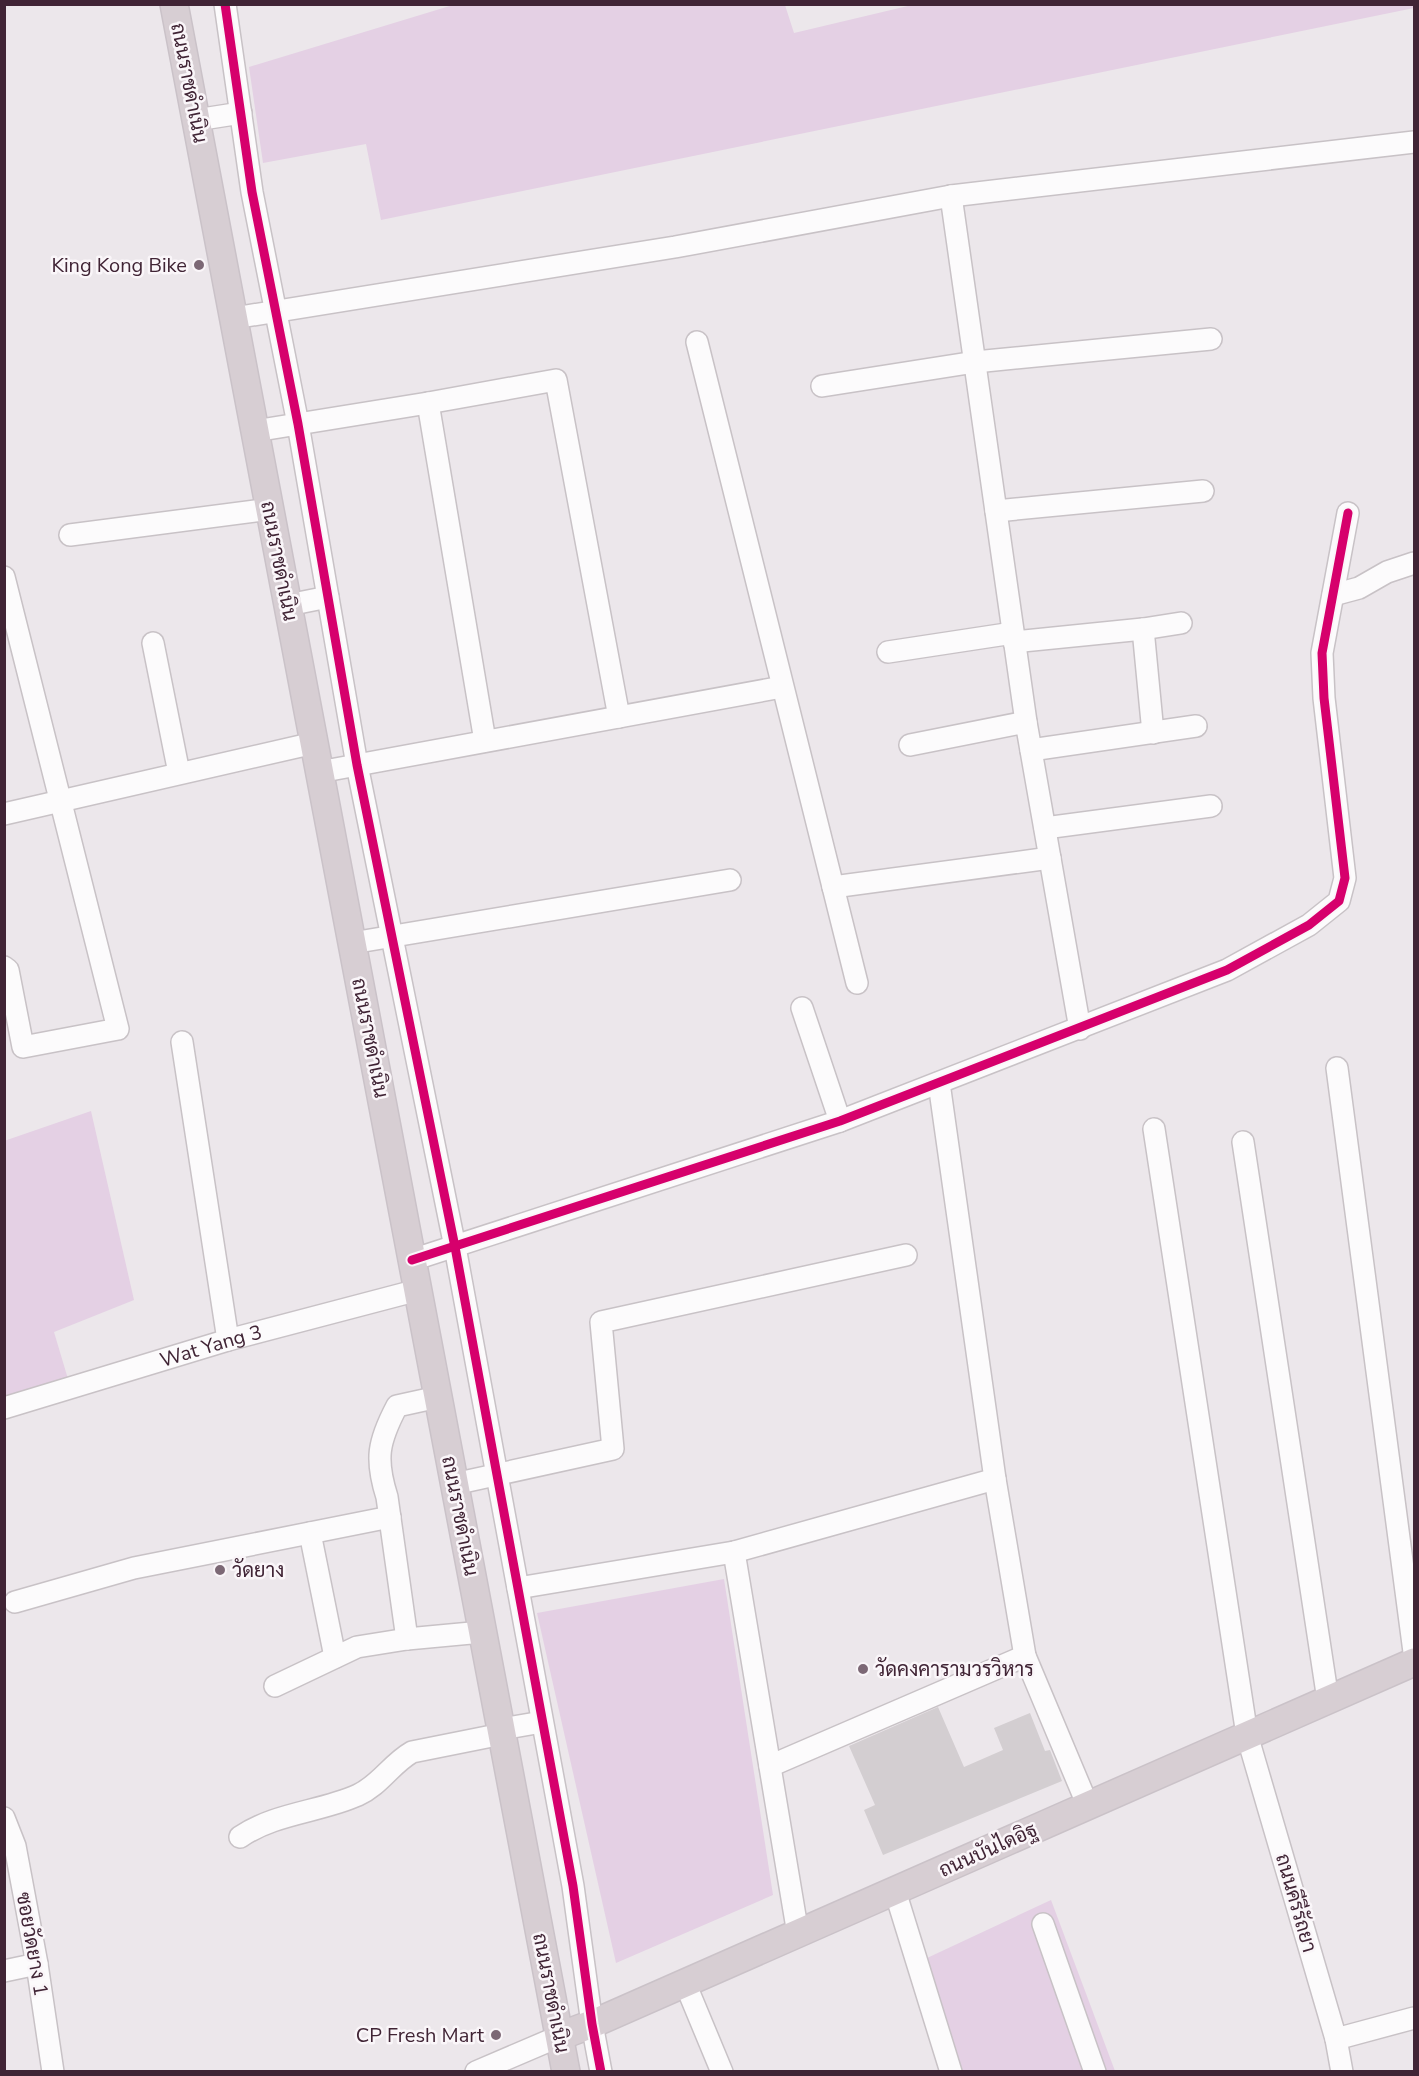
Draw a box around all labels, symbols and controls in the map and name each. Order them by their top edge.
street label: ถนนราชดำเนิน [164,21,214,145]
place label: King Kong Bike [51,252,187,279]
marker: King Kong Bike [192,258,206,272]
street label: ถนนราชดำเนิน [254,499,304,623]
street label: ถนนราชดำเนิน [345,976,395,1100]
street label: Wat Yang 3 [157,1318,265,1373]
street label: ถนนราชดำเนิน [435,1454,485,1578]
place label: วัดยาง [232,1557,284,1584]
marker: วัดยาง [213,1563,227,1577]
place label: วัดคงคารามวรวิหาร [875,1656,1034,1683]
marker: วัดคงคารามวรวิหาร [856,1662,870,1676]
street label: ถนนบันไดอิฐ [935,1816,1041,1884]
street label: ถนนคีรีรัถยา [1269,1851,1323,1955]
street label: ซอยวัดยาง 1 [10,1890,54,1998]
street label: ถนนราชดำเนิน [526,1931,576,2055]
place label: CP Fresh Mart [356,2022,485,2049]
marker: CP Fresh Mart [489,2028,503,2042]

